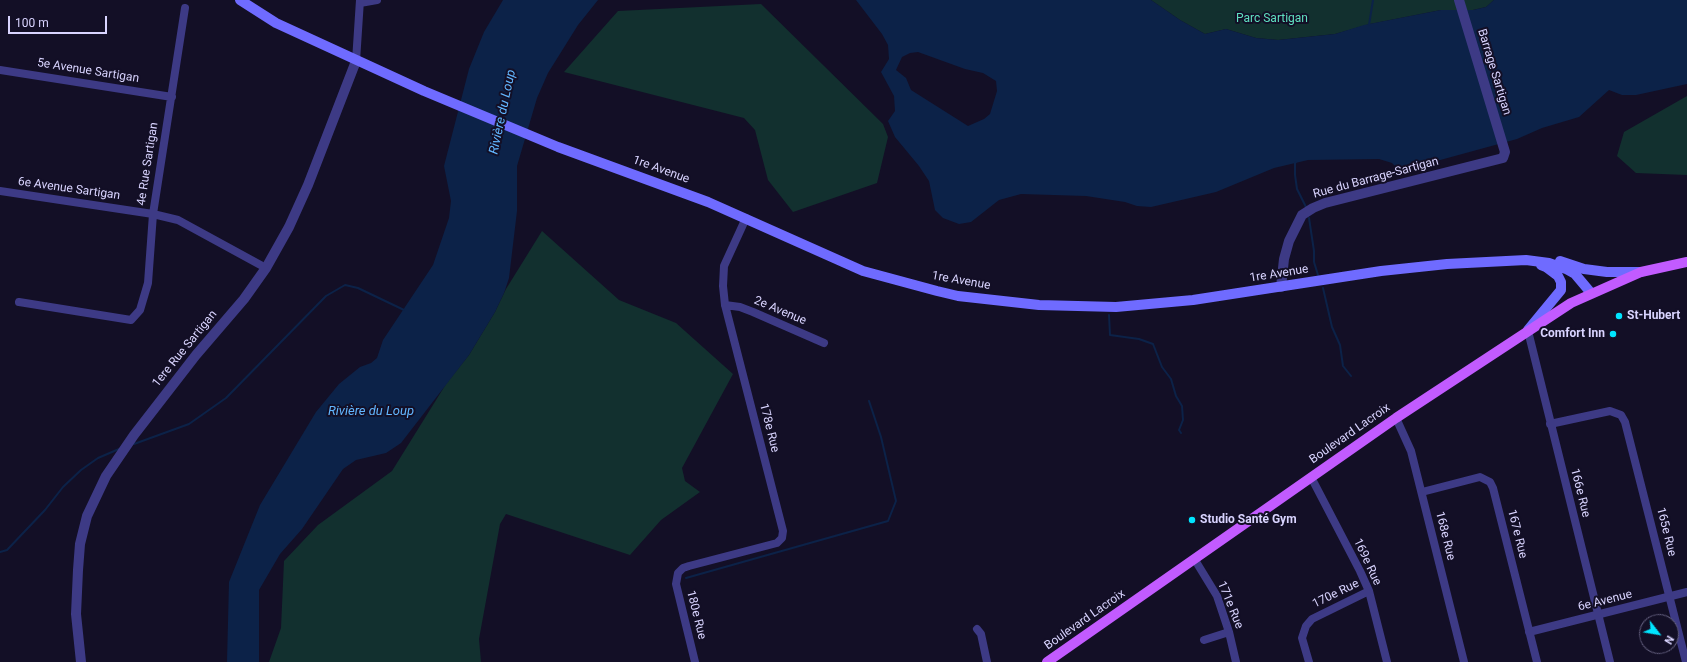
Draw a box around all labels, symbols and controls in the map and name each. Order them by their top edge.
scale bar [10,8,109,34]
park label: Parc Sartigan [1236,12,1308,26]
text: 100 m [15,16,49,30]
street label: Barrage Sartigan [1474,27,1514,117]
street label: 5e Avenue Sartigan [36,56,140,86]
water label: Rivière du Loup [486,68,520,156]
street label: 4e Rue Sartigan [134,121,162,207]
street label: 1re Avenue [631,153,691,187]
street label: Rue du Barrage-Sartigan [1312,154,1440,202]
street label: 6e Avenue Sartigan [17,175,121,203]
street label: 1re Avenue [1249,262,1309,286]
street label: 1re Avenue [931,269,991,293]
street label: 2e Avenue [752,294,808,328]
street label: 1ere Rue Sartigan [150,308,220,390]
place label: St-Hubert [1627,309,1680,323]
marker: St-Hubert [1614,311,1624,321]
place label: Comfort Inn [1540,327,1605,341]
marker: Comfort Inn [1608,329,1618,339]
street label: Boulevard Lacroix [1307,401,1393,467]
street label: 178e Rue [756,402,782,454]
water label: Rivière du Loup [328,404,414,420]
street label: 166e Rue [1567,467,1593,519]
street label: 165e Rue [1653,506,1679,558]
street label: 167e Rue [1504,508,1530,560]
street label: 168e Rue [1432,510,1458,562]
place label: Studio Santé Gym [1200,513,1297,527]
marker: Studio Santé Gym [1187,515,1197,525]
street label: 169e Rue [1350,536,1384,588]
street label: 170e Rue [1310,577,1362,611]
street label: 171e Rue [1214,579,1246,631]
street label: Boulevard Lacroix [1042,587,1128,653]
street label: 6e Avenue [1576,587,1634,615]
street label: 180e Rue [683,589,709,641]
north arrow [1639,614,1679,654]
text: N [1661,633,1676,647]

